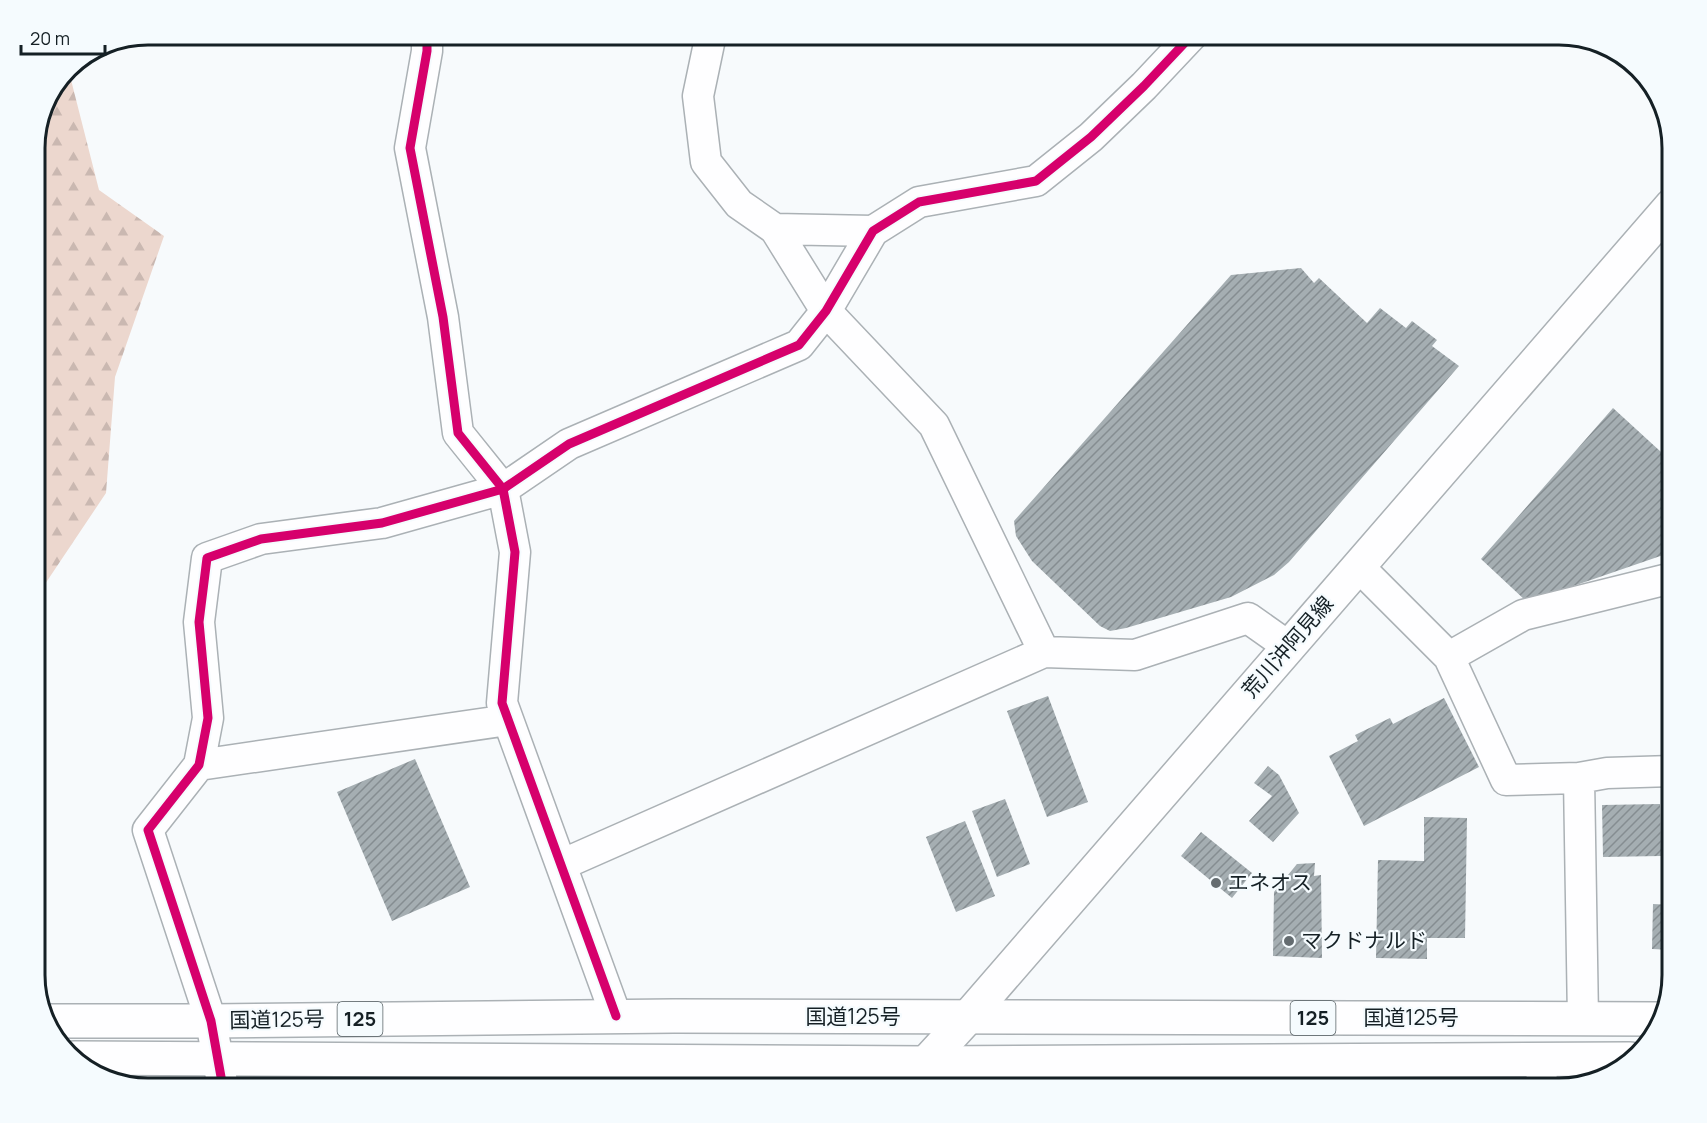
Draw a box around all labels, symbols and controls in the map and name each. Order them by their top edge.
scale bar [21,18,105,56]
text: 20 m [30,26,70,50]
street label: 荒川沖阿見線 [1235,590,1339,703]
place label: エネオス [1228,868,1312,896]
marker: エネオス [1209,876,1223,890]
place label: マクドナルド [1301,926,1427,954]
marker: マクドナルド [1282,934,1296,948]
road number: 125 [1290,1001,1336,1035]
road number: 125 [338,1002,382,1036]
street label: 国道125号 [805,1002,901,1030]
street label: 国道125号 [1363,1003,1459,1031]
street label: 国道125号 [229,1004,325,1034]

